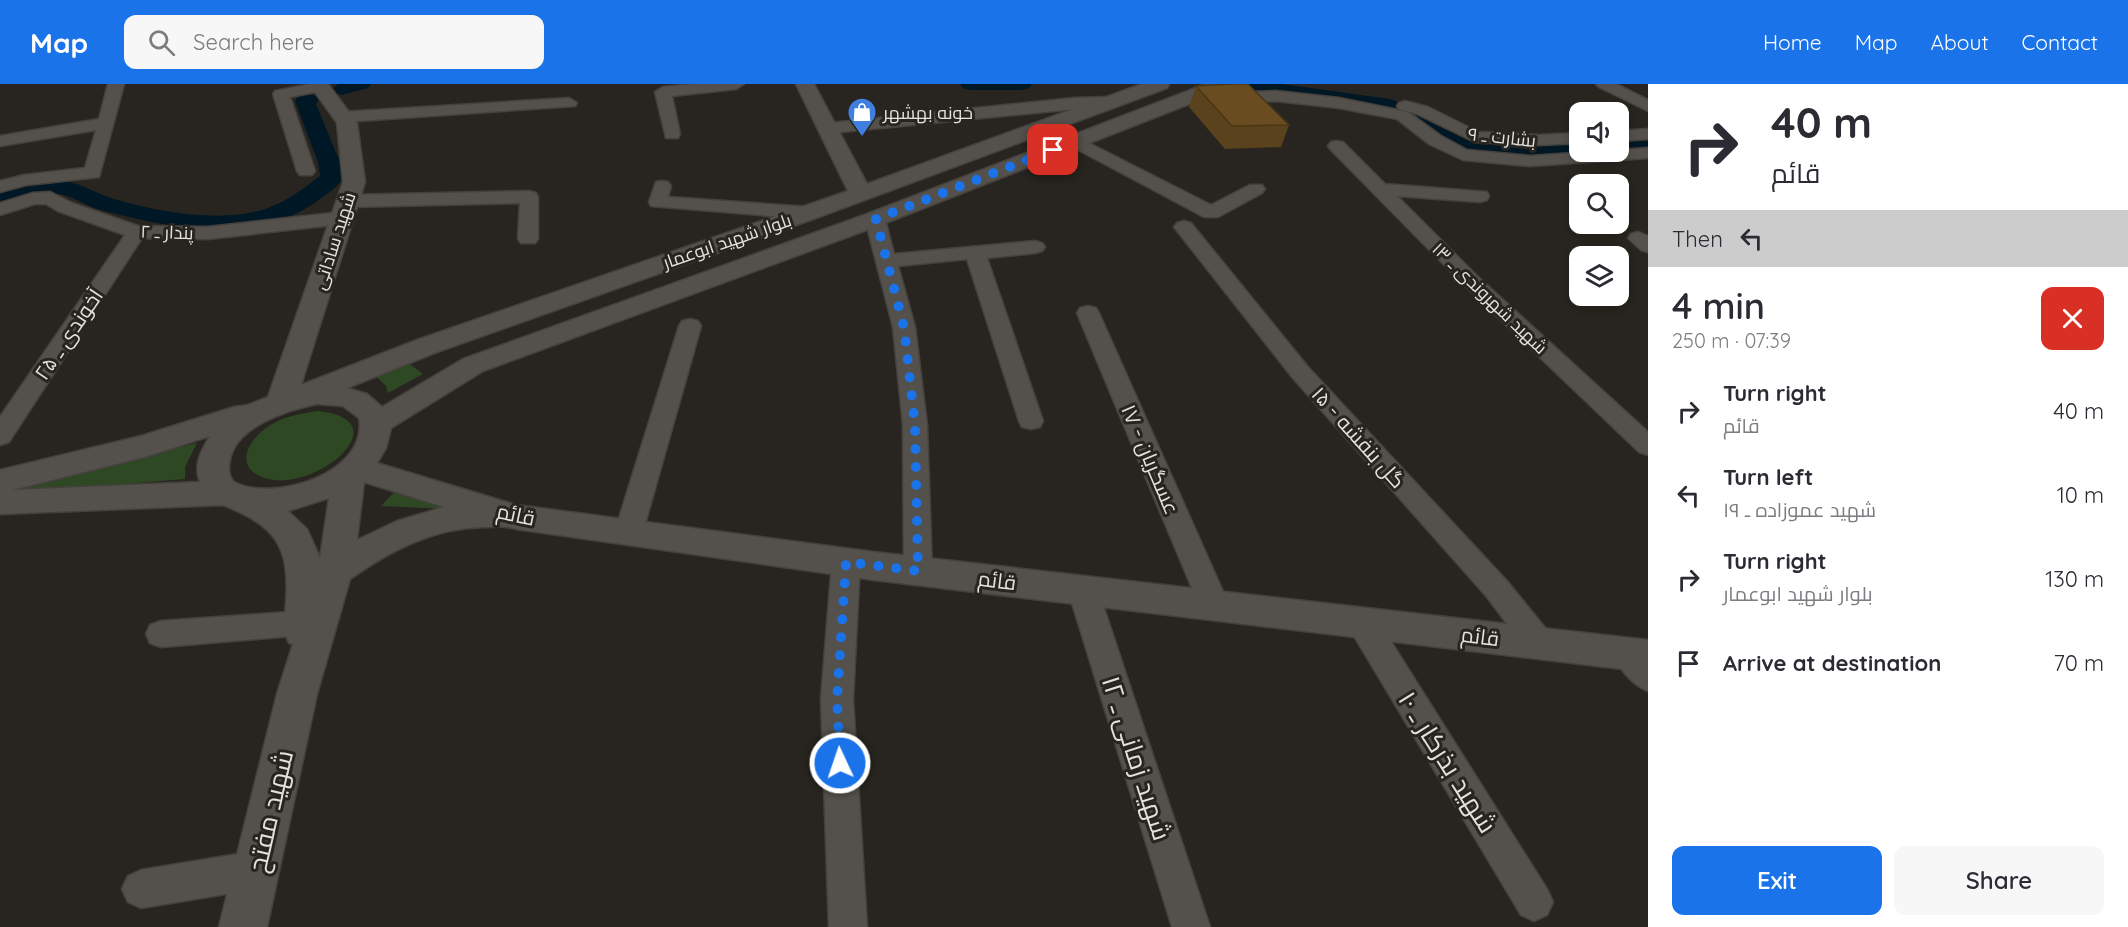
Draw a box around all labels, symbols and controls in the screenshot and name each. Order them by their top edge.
search box [124,15,544,69]
text: Map [30,25,88,60]
icon: search [145,26,178,59]
text: Search here [193,28,315,56]
text: Home [1763,29,1822,55]
text: Map [1855,29,1898,55]
text: About [1931,29,1989,55]
text: Contact [2022,29,2098,55]
shop icon: خونه بهشهر [846,96,878,138]
text: 40 m [1771,96,1872,149]
place label: خونه بهشهر [882,101,973,124]
map controls [1569,102,1629,306]
button: sound [1569,102,1629,162]
icon: right [1672,108,1750,186]
street label: بشارت ـ ۹ [1467,122,1537,152]
pin [1027,124,1078,175]
icon: arrive [1036,133,1069,166]
text: قائم [1771,156,1820,190]
button: search [1569,174,1629,234]
street label: شهید ساداتی [307,189,361,293]
street label: بلوار شهید ابوعمار [659,208,794,274]
street label: پندار ـ ۲ [140,220,194,245]
icon: left [1735,222,1768,255]
text: Then [1672,225,1723,253]
street label: شهید شهروندی ـ ۱۳ [1428,237,1552,359]
button: layers [1569,246,1629,306]
street label: آخوندی ـ ۲۵ [28,283,109,385]
text: 4 min [1672,283,1765,328]
button: close [2041,287,2104,350]
text: 250 m · 07:39 [1672,328,1791,353]
text: Turn right [1723,379,1827,407]
street label: گل بنفشه - ۱۵ [1306,381,1411,494]
icon: right [1672,395,1705,428]
text: 40 m [2053,397,2104,425]
street label: عسگریان - ۱۷ [1115,400,1186,518]
text: قائم [1723,413,1760,438]
text: Turn left [1723,463,1813,491]
icon: left [1672,479,1705,512]
text: 10 m [2057,481,2104,509]
street label: قائم [494,497,537,533]
text: شهید عموزاده ـ ۱۹ [1723,497,1876,522]
text: Turn right [1723,547,1827,575]
icon: right [1672,563,1705,596]
street label: قائم [976,565,1018,597]
text: 130 m [2045,565,2104,593]
text: بلوار شهید ابوعمار [1723,581,1873,606]
street label: قائم [1459,621,1501,653]
icon: arrive [1672,647,1705,680]
text: Arrive at destination [1723,649,1941,677]
text: 70 m [2054,649,2104,677]
street label: شهید زمانی ـ ۱۲ [1095,672,1179,844]
street label: شهید بذرکار ـ ۱۰ [1391,685,1505,839]
position arrow [808,731,872,795]
street label: شهید مفتح [240,747,301,876]
button: Exit [1672,846,1882,915]
button: Share [1894,846,2104,915]

